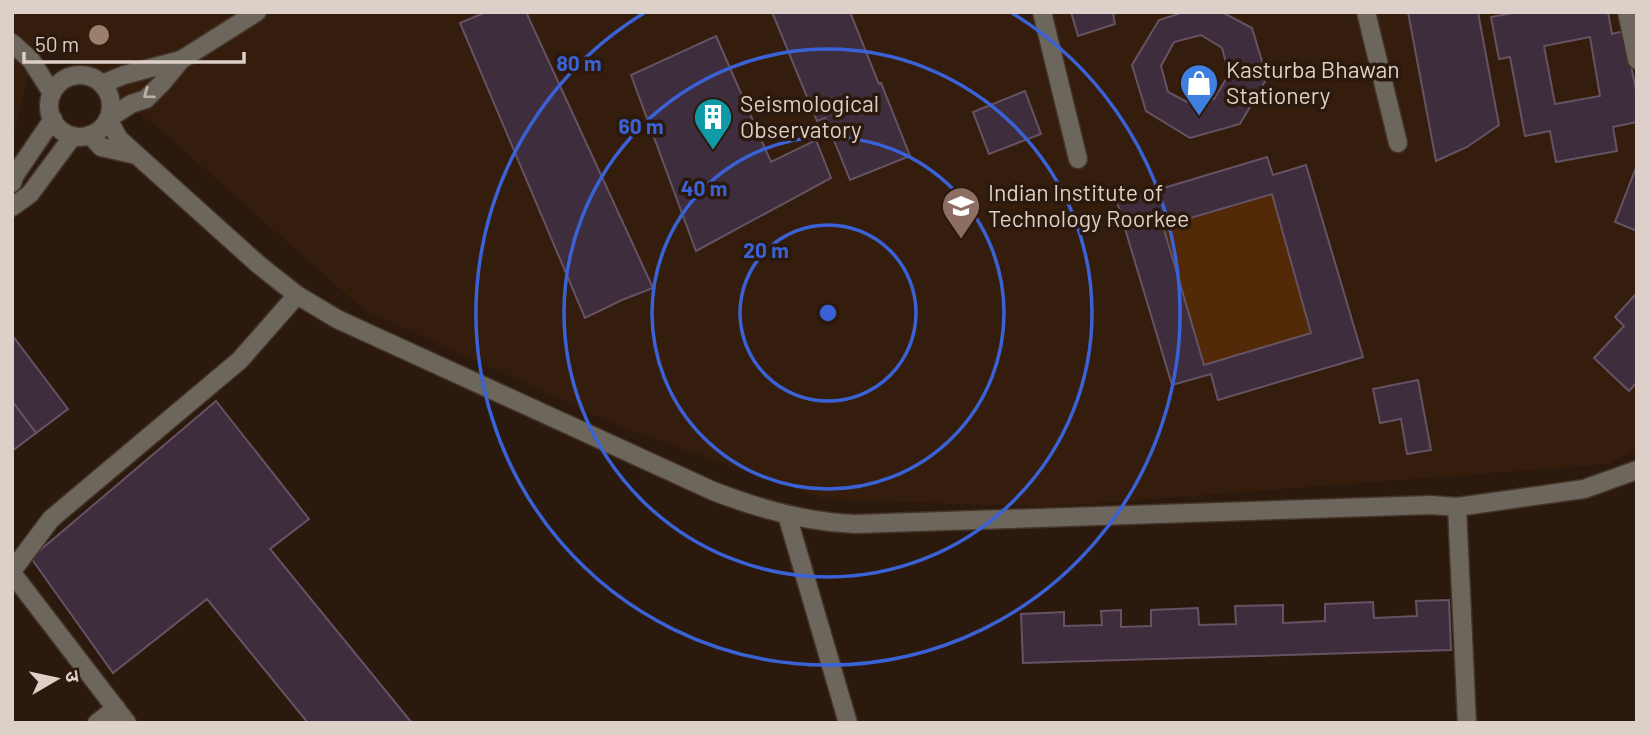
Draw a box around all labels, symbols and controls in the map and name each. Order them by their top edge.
scale bar [24,21,245,65]
text: 50 m [35,31,79,56]
text: 80 m [556,50,602,75]
place label: Kasturba Bhawan Stationery [1226,55,1400,109]
shop icon: Kasturba Bhawan Stationery [1178,62,1220,117]
one-way arrow [143,86,156,99]
place label: Seismological Observatory [740,89,879,143]
building icon: Seismological Observatory [692,96,734,151]
text: 60 m [619,113,663,138]
text: 40 m [681,175,727,200]
place label: Indian Institute of Technology Roorkee [988,178,1189,232]
school or university icon: Indian Institute of Technology Roorkee [940,185,982,240]
text: 20 m [743,237,789,262]
centre of rings [816,301,840,325]
north arrow [21,644,91,714]
text: उ [61,669,86,684]

